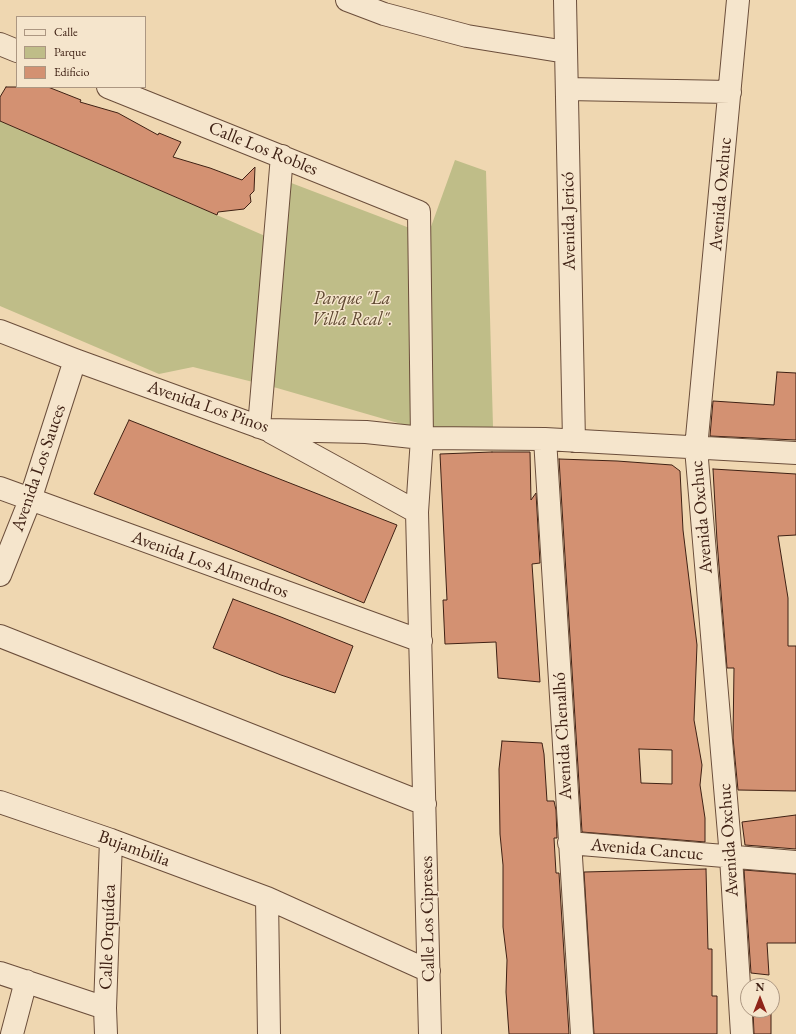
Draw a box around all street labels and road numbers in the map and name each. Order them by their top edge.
street label: Calle Los Robles [205,117,321,181]
street label: Avenida Oxchuc [705,136,737,252]
street label: Avenida Jericó [557,171,581,271]
street label: Avenida Los Pinos [145,376,271,438]
street label: Avenida Los Sauces [7,402,71,534]
street label: Avenida Oxchuc [686,459,718,575]
street label: Avenida Los Almendros [129,527,291,603]
street label: Avenida Chenalhó [549,672,577,800]
street label: Avenida Oxchuc [714,782,744,898]
street label: Bujambilia [95,826,173,872]
street label: Avenida Cancuc [590,834,704,866]
street label: Calle Los Cipreses [416,856,440,982]
street label: Calle Orquídea [95,884,121,990]

